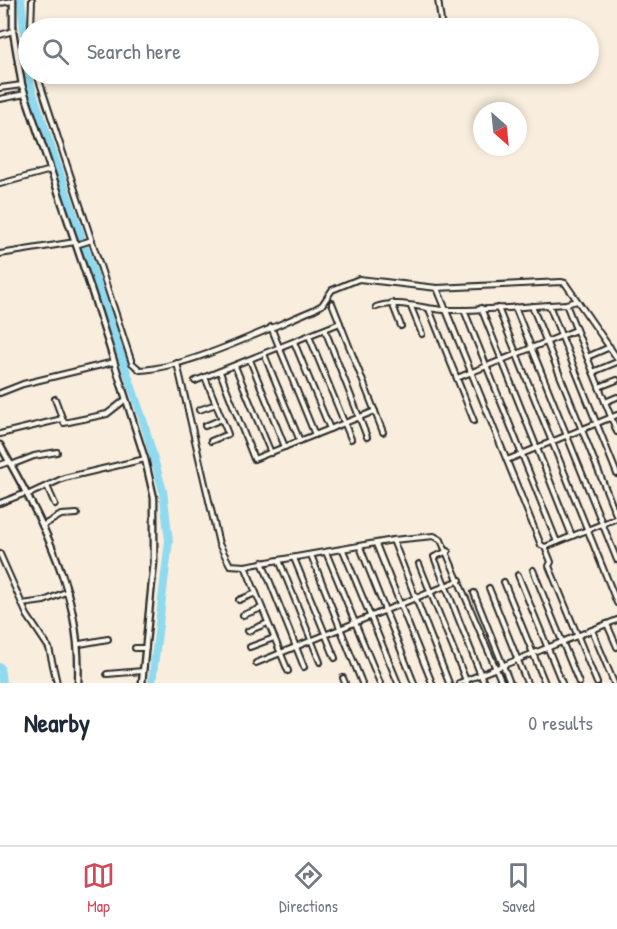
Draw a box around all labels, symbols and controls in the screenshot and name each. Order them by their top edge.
search box [18,18,599,84]
icon: search [39,35,72,68]
text: Search here [87,36,181,66]
north arrow [473,102,527,156]
text: Nearby [24,705,90,740]
text: 0 results [528,709,593,736]
tab: Map [82,859,115,917]
tab: Directions [279,859,338,917]
tab: Saved [502,859,535,917]

